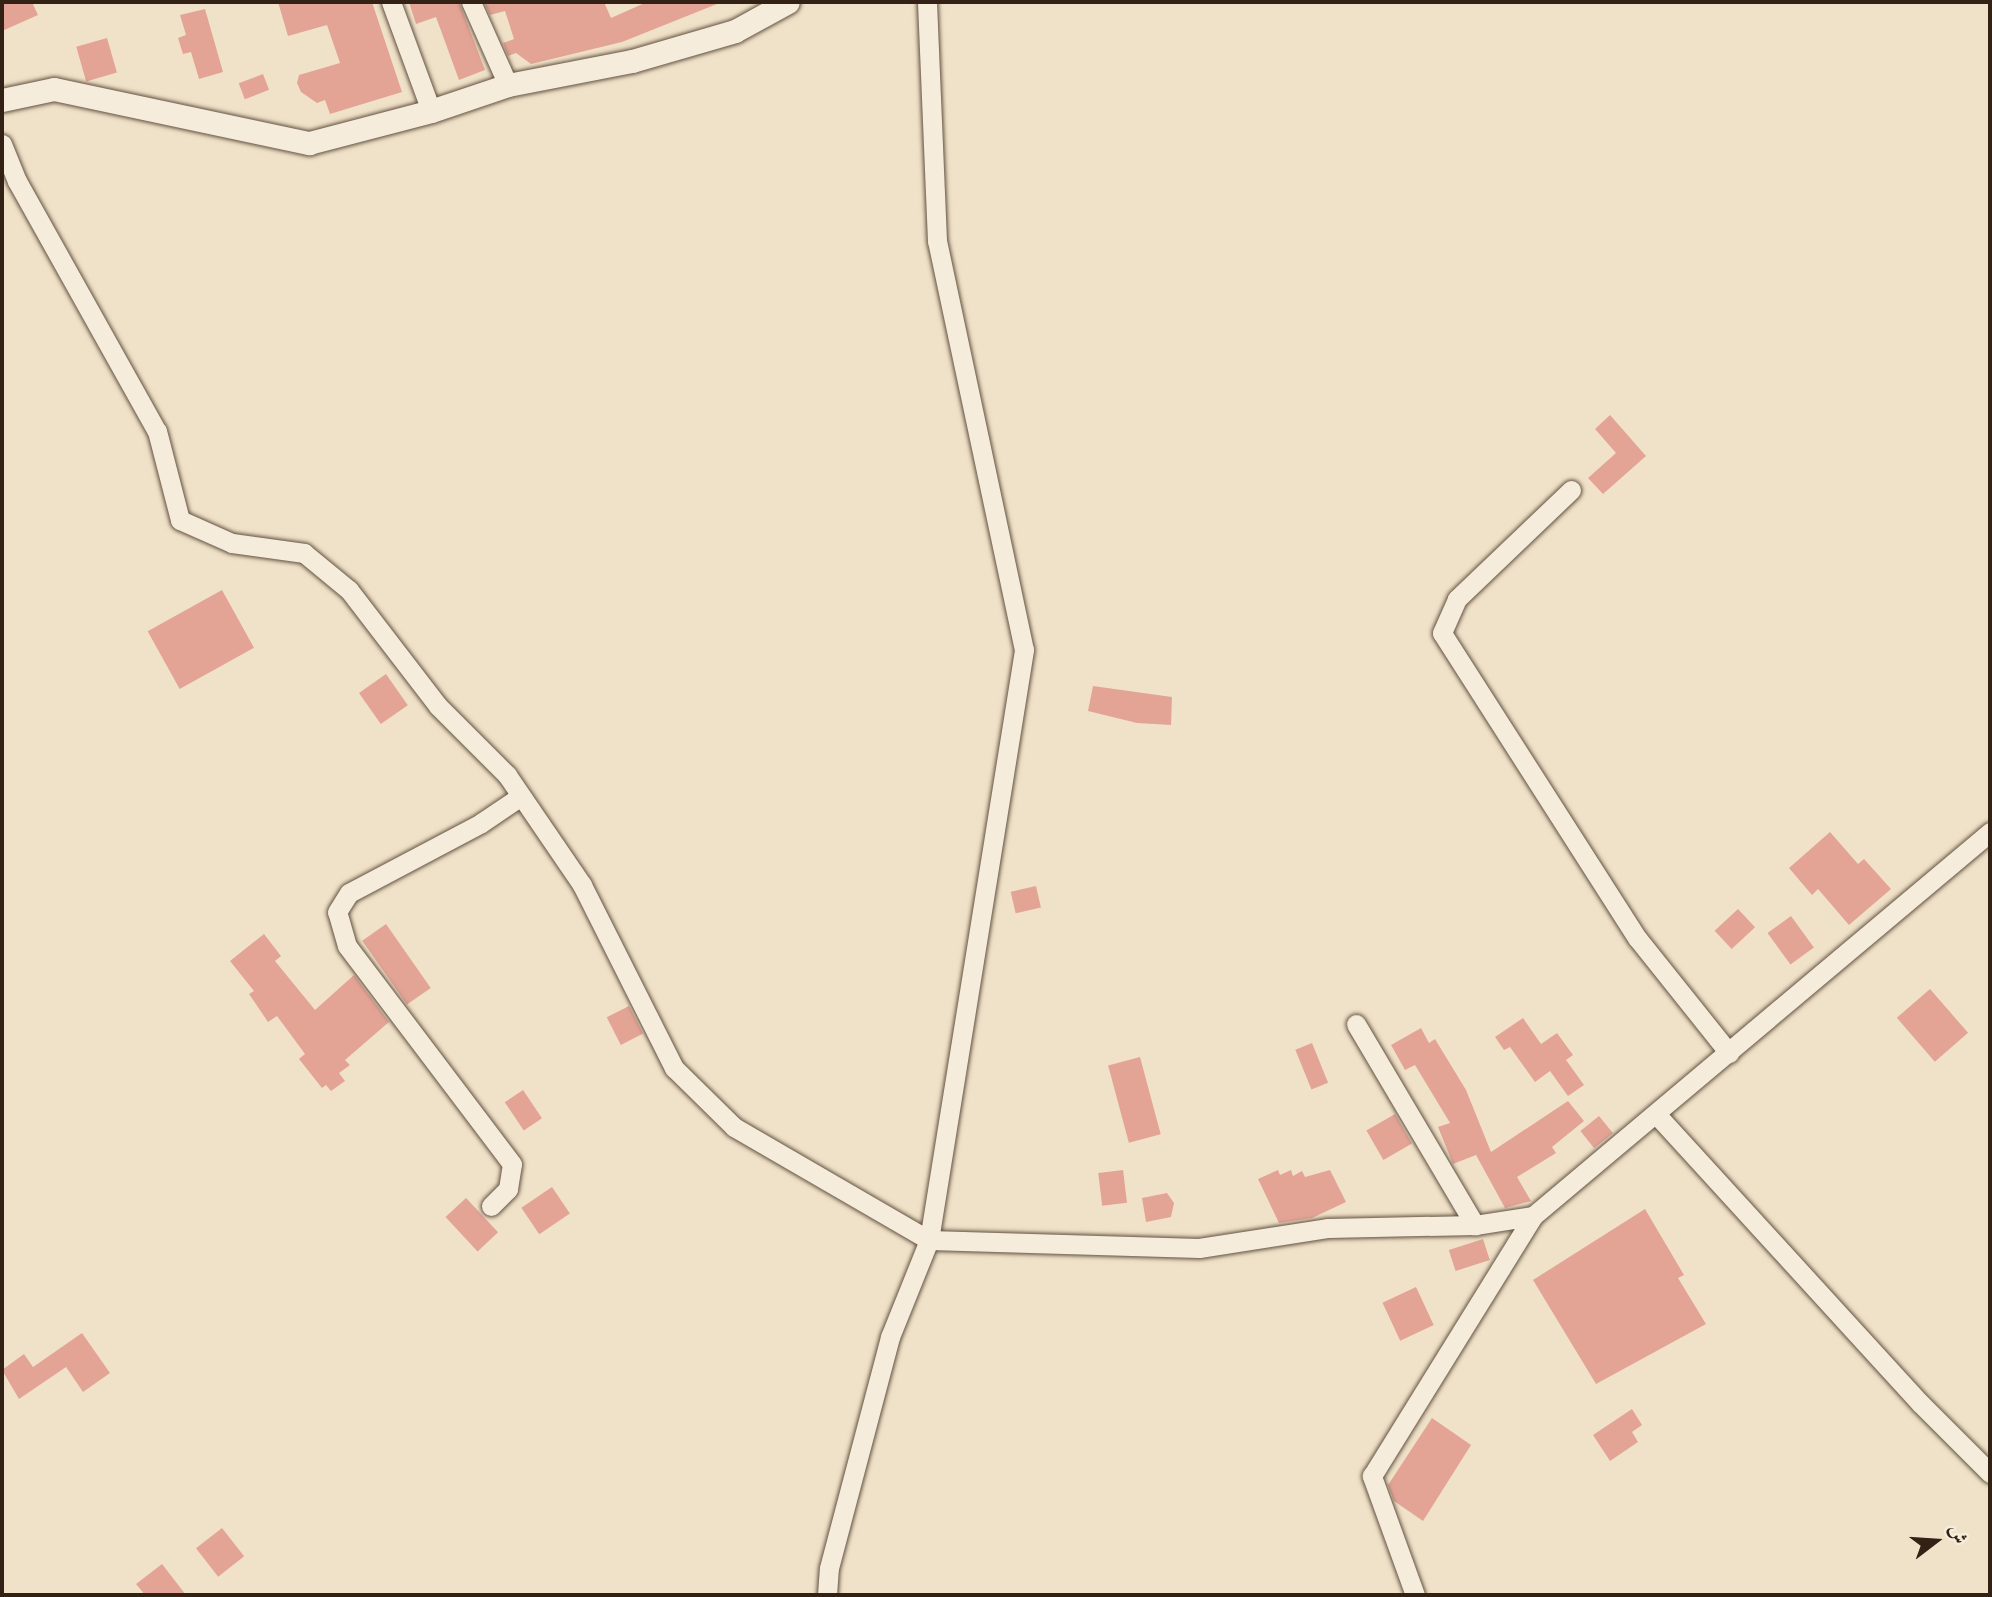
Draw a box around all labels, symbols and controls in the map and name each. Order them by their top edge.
north arrow [1901,1506,1971,1576]
text: ش [1941,1522,1972,1548]

